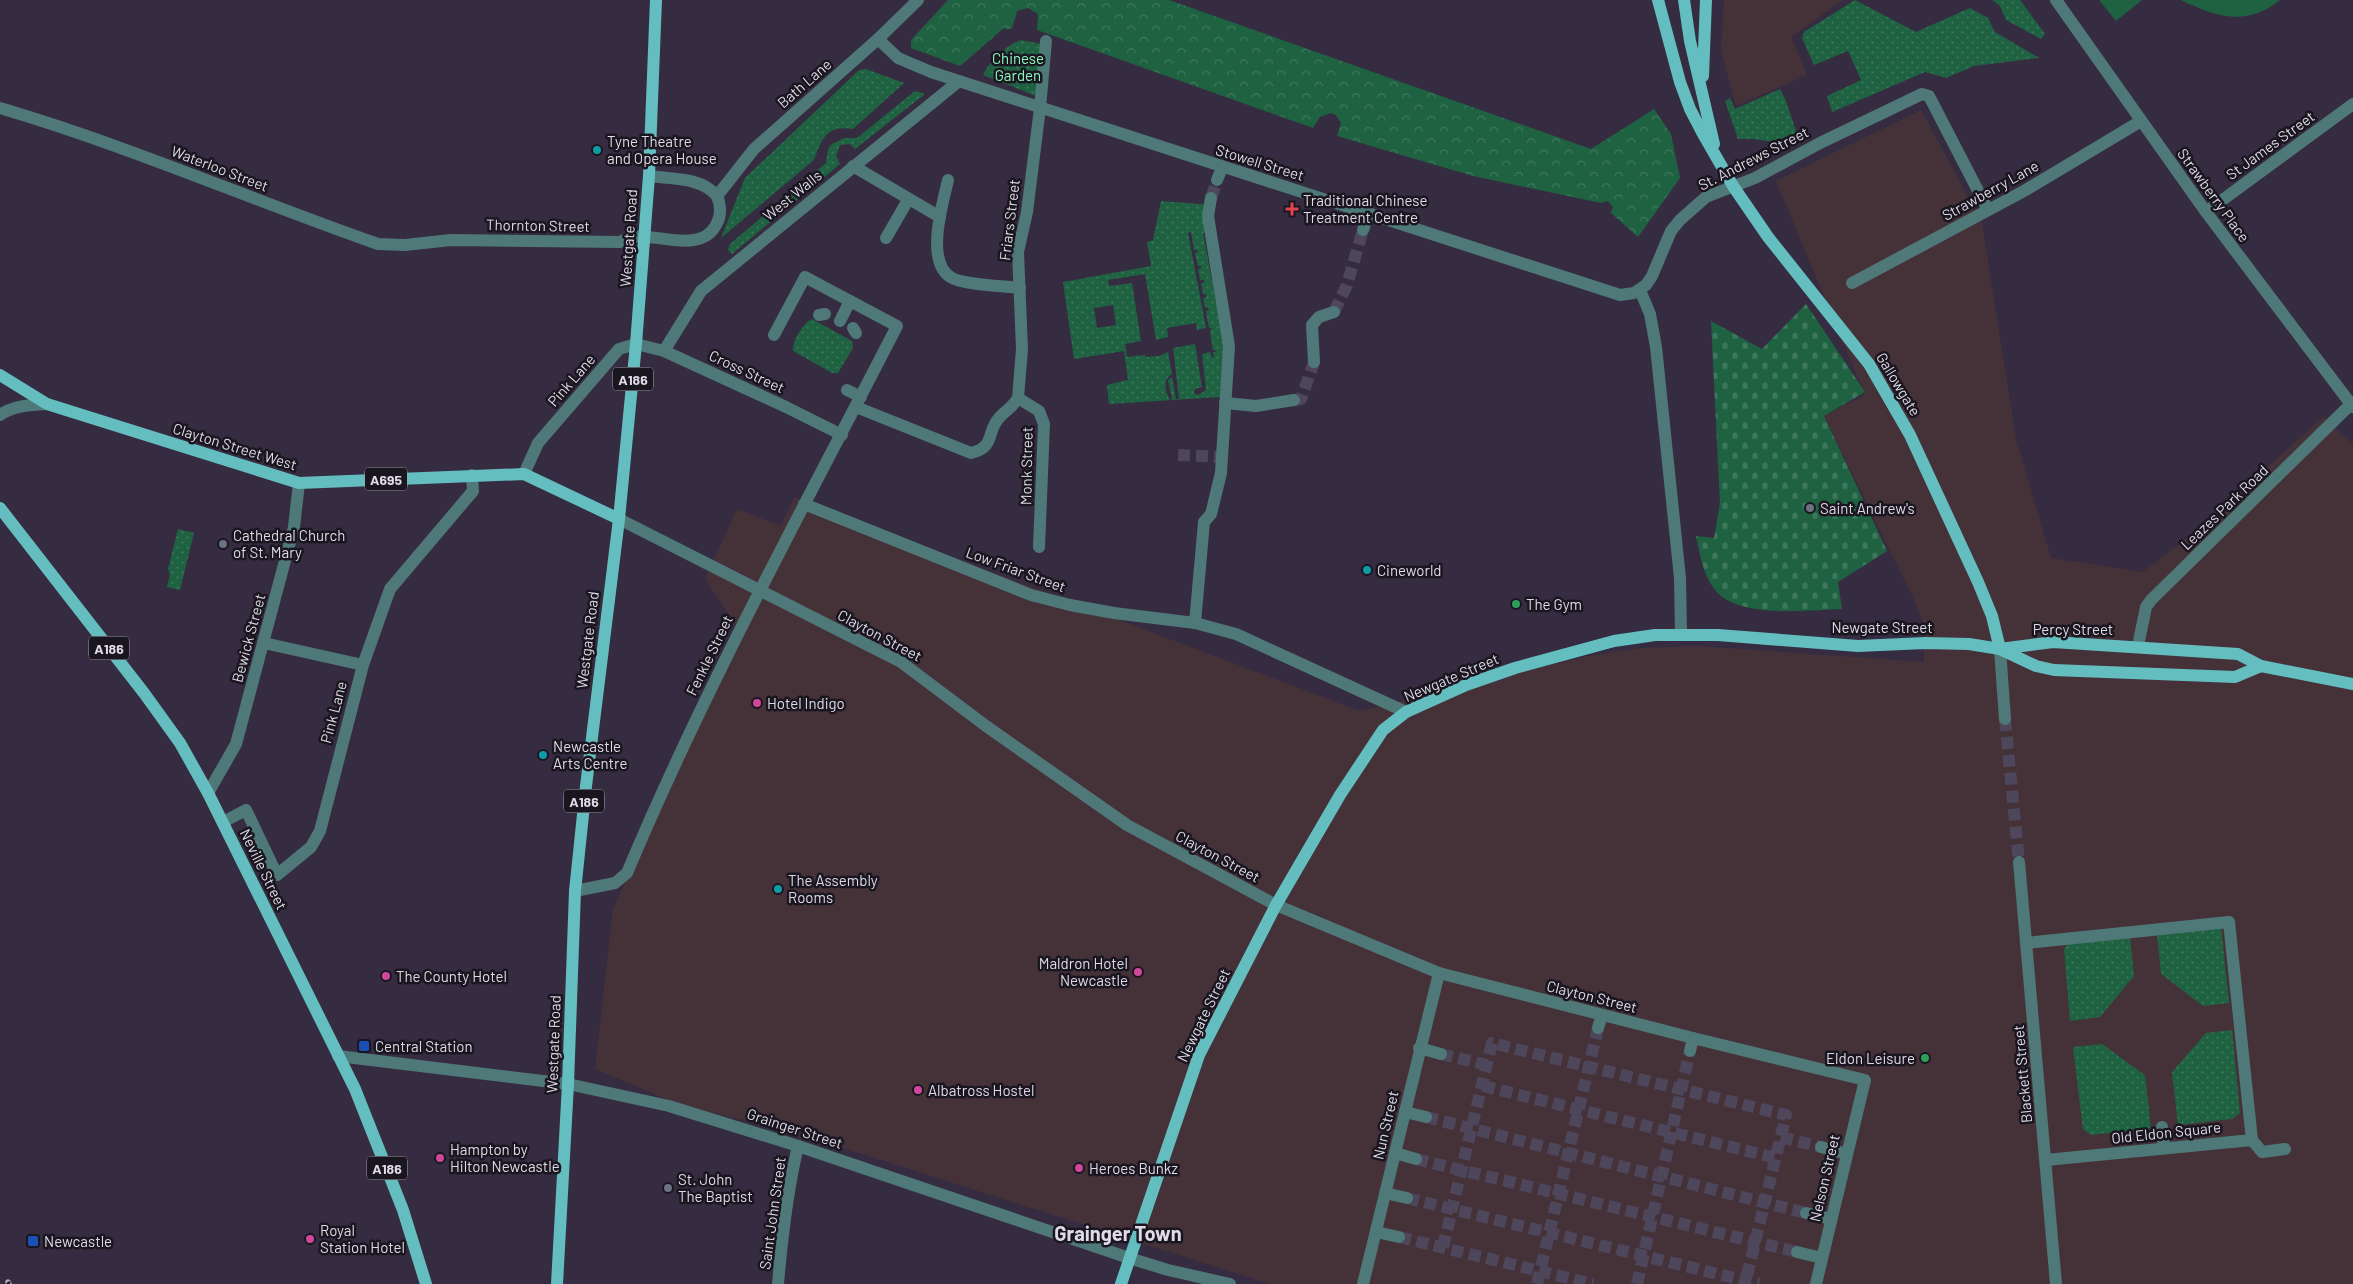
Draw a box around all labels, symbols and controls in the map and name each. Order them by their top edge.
park label: Chinese Garden [992,49,1044,84]
street label: Bath Lane [773,55,835,111]
street label: St James Street [2222,107,2318,183]
street label: St. Andrews Street [1695,122,1811,194]
place label: Tyne Theatre and Opera House [607,132,717,167]
street label: Stowell Street [1214,140,1306,184]
street label: Waterloo Street [169,141,271,195]
marker: Tyne Theatre and Opera House [591,144,603,156]
street label: Strawberry Place [2174,145,2254,245]
street label: Strawberry Lane [1939,156,2041,224]
street label: West Walls [759,166,825,224]
street label: Friars Street [995,178,1023,262]
street label: Westgate Road [616,189,640,287]
place label: Traditional Chinese Treatment Centre [1303,191,1428,226]
marker: Traditional Chinese Treatment Centre [1285,202,1299,216]
street label: Thornton Street [486,215,590,235]
street label: Cross Street [707,346,787,396]
street label: Gallowgate [1873,349,1925,419]
street label: Pink Lane [543,350,599,410]
road number: A186 [613,368,653,390]
street label: Clayton Street West [171,419,299,473]
street label: Monk Street [1016,427,1036,505]
street label: Leazes Park Road [2177,461,2271,553]
road number: A695 [365,468,407,490]
place label: Saint Andrew's [1820,499,1915,517]
marker: Saint Andrew's [1804,502,1816,514]
place label: Cathedral Church of St. Mary [233,526,345,561]
marker: Cathedral Church of St. Mary [217,538,229,550]
street label: Low Friar Street [964,543,1068,595]
place label: Cineworld [1377,561,1442,579]
marker: Cineworld [1361,564,1373,576]
street label: Westgate Road [572,590,602,690]
street label: Bewick Street [228,592,268,684]
place label: The Gym [1526,595,1582,613]
marker: The Gym [1510,598,1522,610]
street label: Clayton Street [835,605,925,665]
street label: Fenkle Street [682,612,736,698]
street label: Newgate Street [1831,618,1933,636]
street label: Percy Street [2033,620,2113,638]
road number: A186 [89,636,129,660]
street label: Newgate Street [1401,649,1501,705]
street label: Pink Lane [316,679,350,745]
place label: Hotel Indigo [767,694,845,712]
marker: Hotel Indigo [751,697,763,709]
place label: Newcastle Arts Centre [553,737,627,772]
marker: Newcastle Arts Centre [537,749,549,761]
road number: A186 [564,789,604,812]
street label: Neville Street [237,826,291,912]
street label: Clayton Street [1173,826,1263,886]
place label: The Assembly Rooms [788,871,878,906]
marker: The Assembly Rooms [772,883,784,895]
place label: Maldron Hotel Newcastle [1039,954,1128,989]
marker: Maldron Hotel Newcastle [1132,966,1144,978]
street label: Newgate Street [1173,966,1233,1064]
place label: The County Hotel [396,967,507,985]
marker: The County Hotel [380,970,392,982]
street label: Clayton Street [1545,976,1639,1016]
street label: Westgate Road [542,995,564,1093]
street label: Blackett Street [2009,1024,2035,1124]
place label: Central Station [375,1037,473,1055]
marker: Central Station [357,1039,371,1053]
place label: Eldon Leisure [1826,1049,1915,1067]
marker: Eldon Leisure [1919,1052,1931,1064]
place label: Albatross Hostel [928,1081,1034,1099]
marker: Albatross Hostel [912,1084,924,1096]
street label: Nun Street [1368,1089,1402,1161]
street label: Grainger Street [745,1104,845,1152]
street label: Old Eldon Square [2110,1117,2222,1147]
street label: Nelson Street [1805,1133,1843,1223]
place label: Hampton by Hilton Newcastle [450,1140,560,1175]
marker: Hampton by Hilton Newcastle [434,1152,446,1164]
street label: Saint John Street [755,1155,789,1271]
road number: A186 [367,1156,407,1180]
place label: Heroes Bunkz [1089,1159,1178,1177]
marker: Heroes Bunkz [1073,1162,1085,1174]
place label: St. John The Baptist [678,1170,753,1205]
marker: St. John The Baptist [662,1182,674,1194]
place label: Royal Station Hotel [320,1221,405,1256]
district label: Grainger Town [1054,1221,1182,1245]
place label: Newcastle [44,1232,112,1250]
marker: Royal Station Hotel [304,1233,316,1245]
marker: Newcastle [26,1234,40,1248]

